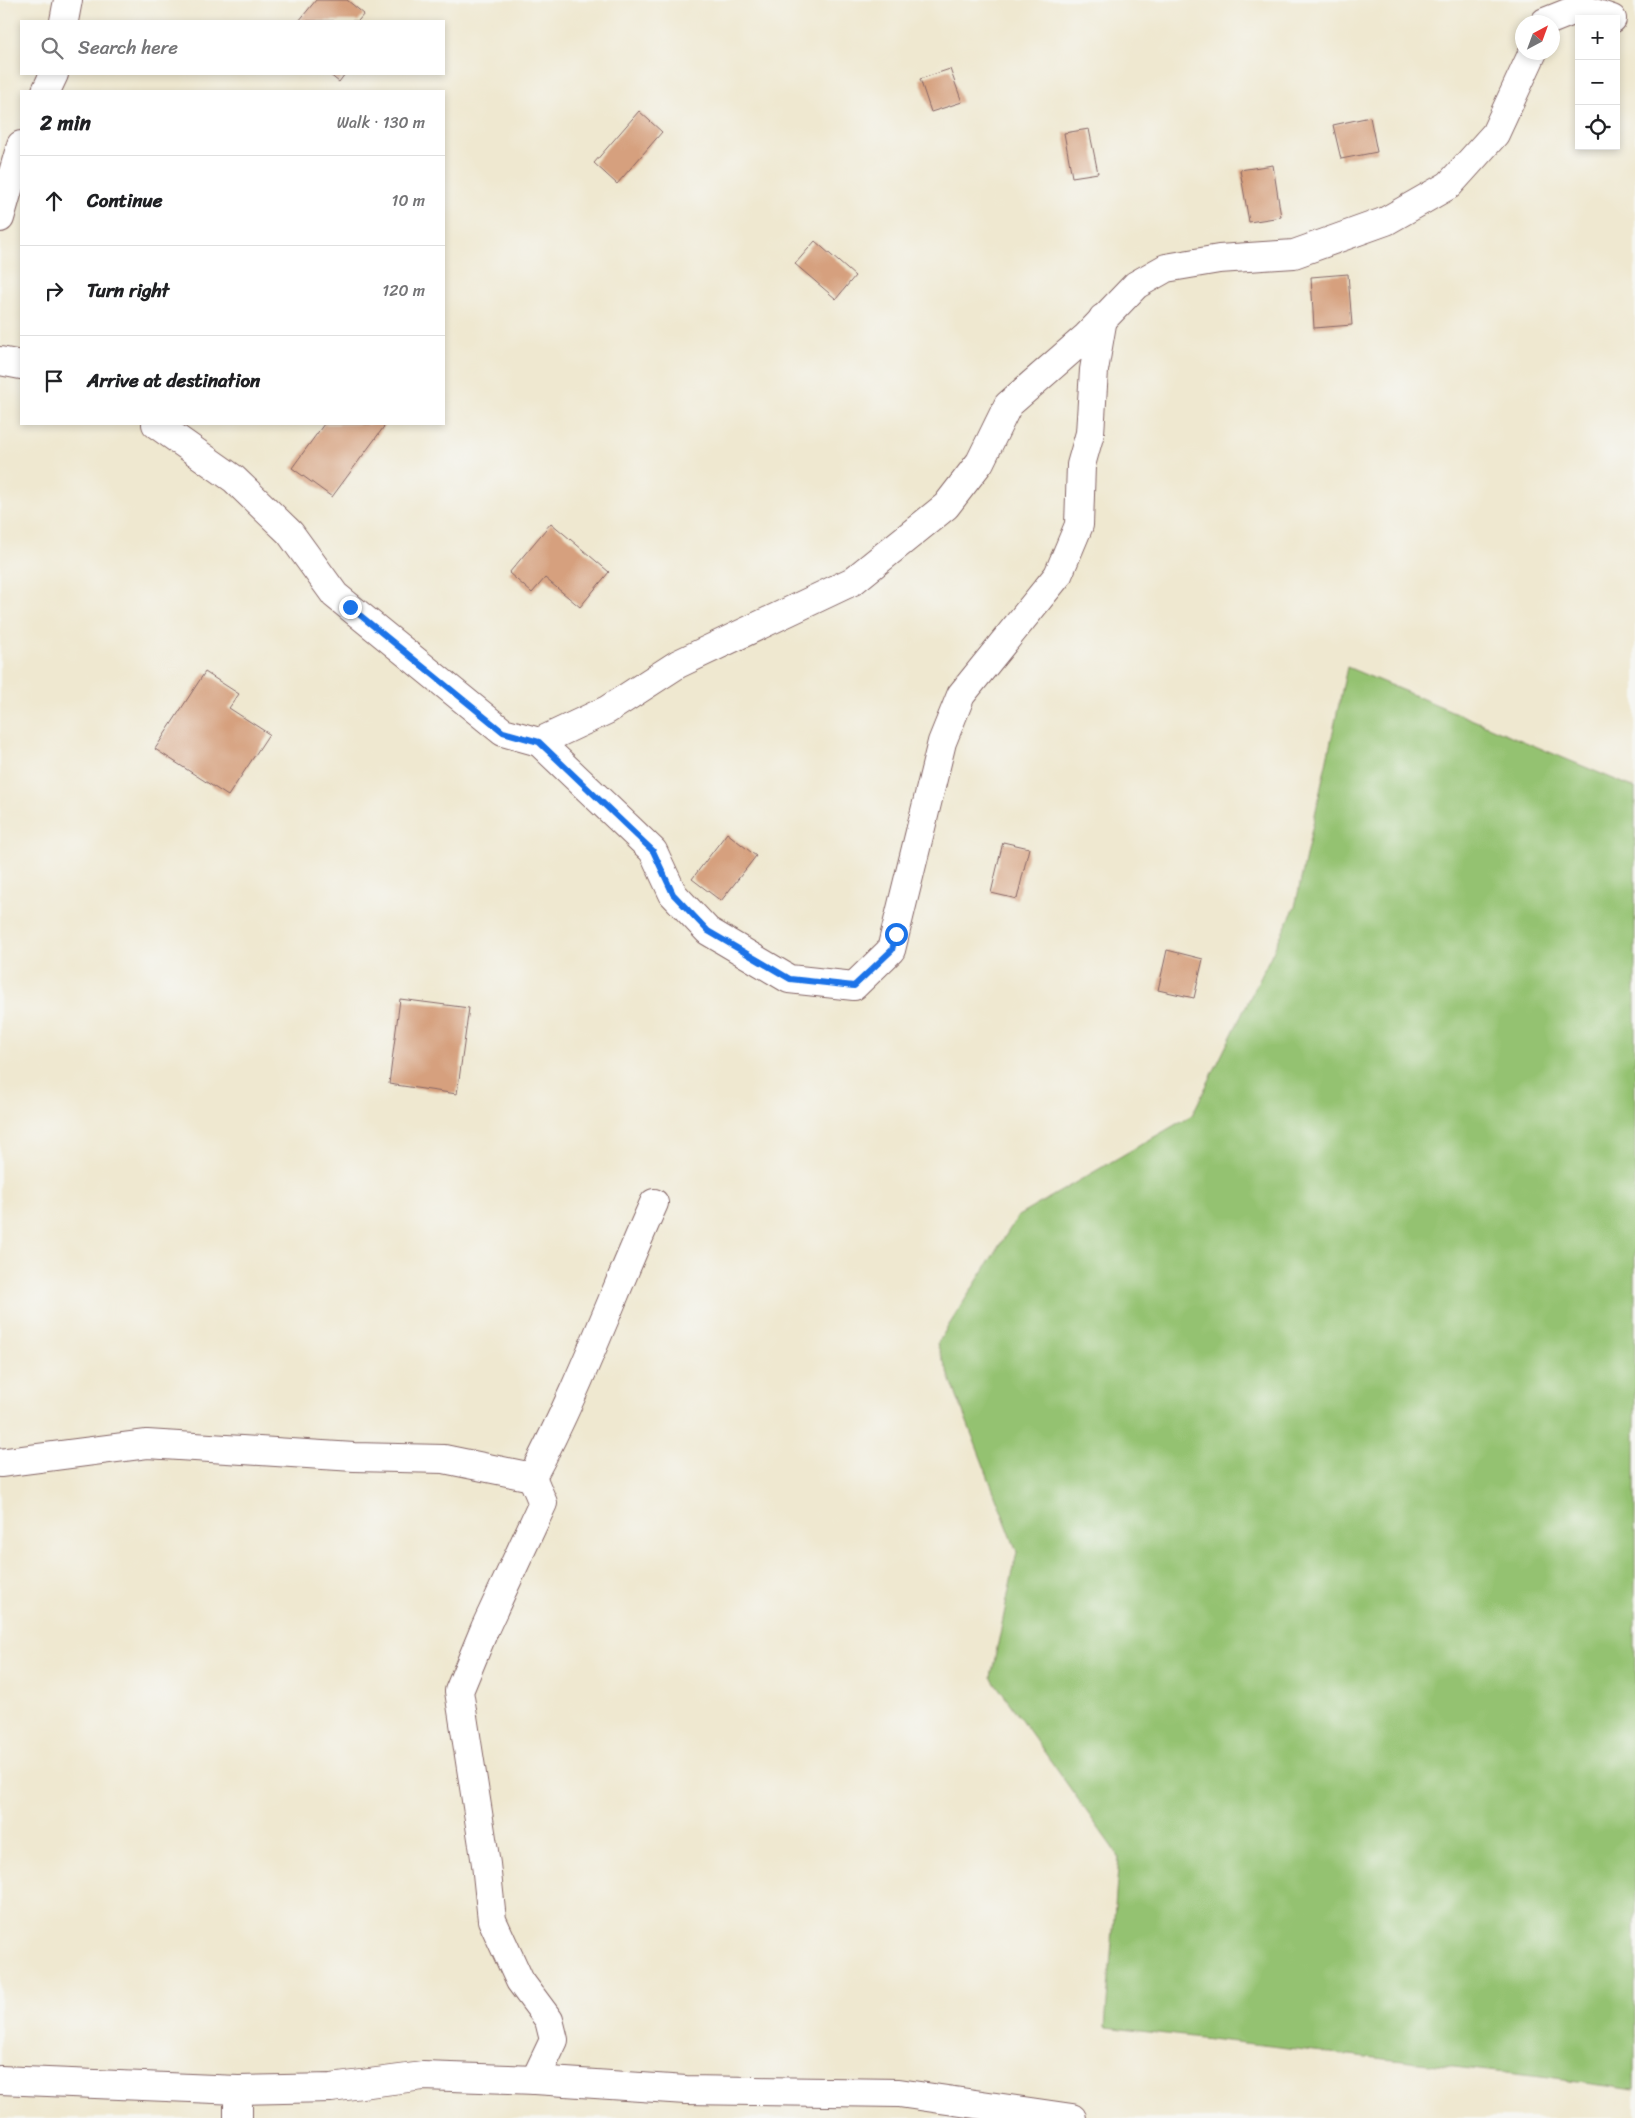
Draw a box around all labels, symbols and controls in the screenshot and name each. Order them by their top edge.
north arrow [1515,15,1560,60]
map controls [1575,15,1620,150]
button: + [1575,15,1620,60]
search box [20,20,445,75]
text: Search here [78,31,178,64]
icon: search [38,34,66,62]
button: − [1575,60,1620,105]
text: 2 min [40,104,91,142]
button: locate [1575,105,1620,150]
text: Walk · 130 m [337,108,425,137]
text: Continue [87,184,163,217]
text: 10 m [392,186,425,215]
icon: ahead [40,187,68,215]
text: Turn right [87,274,169,307]
text: 120 m [382,276,425,305]
icon: right [40,277,68,305]
text: Arrive at destination [87,364,260,397]
icon: arrive [40,367,68,395]
route end [339,596,362,619]
route start [885,923,908,946]

